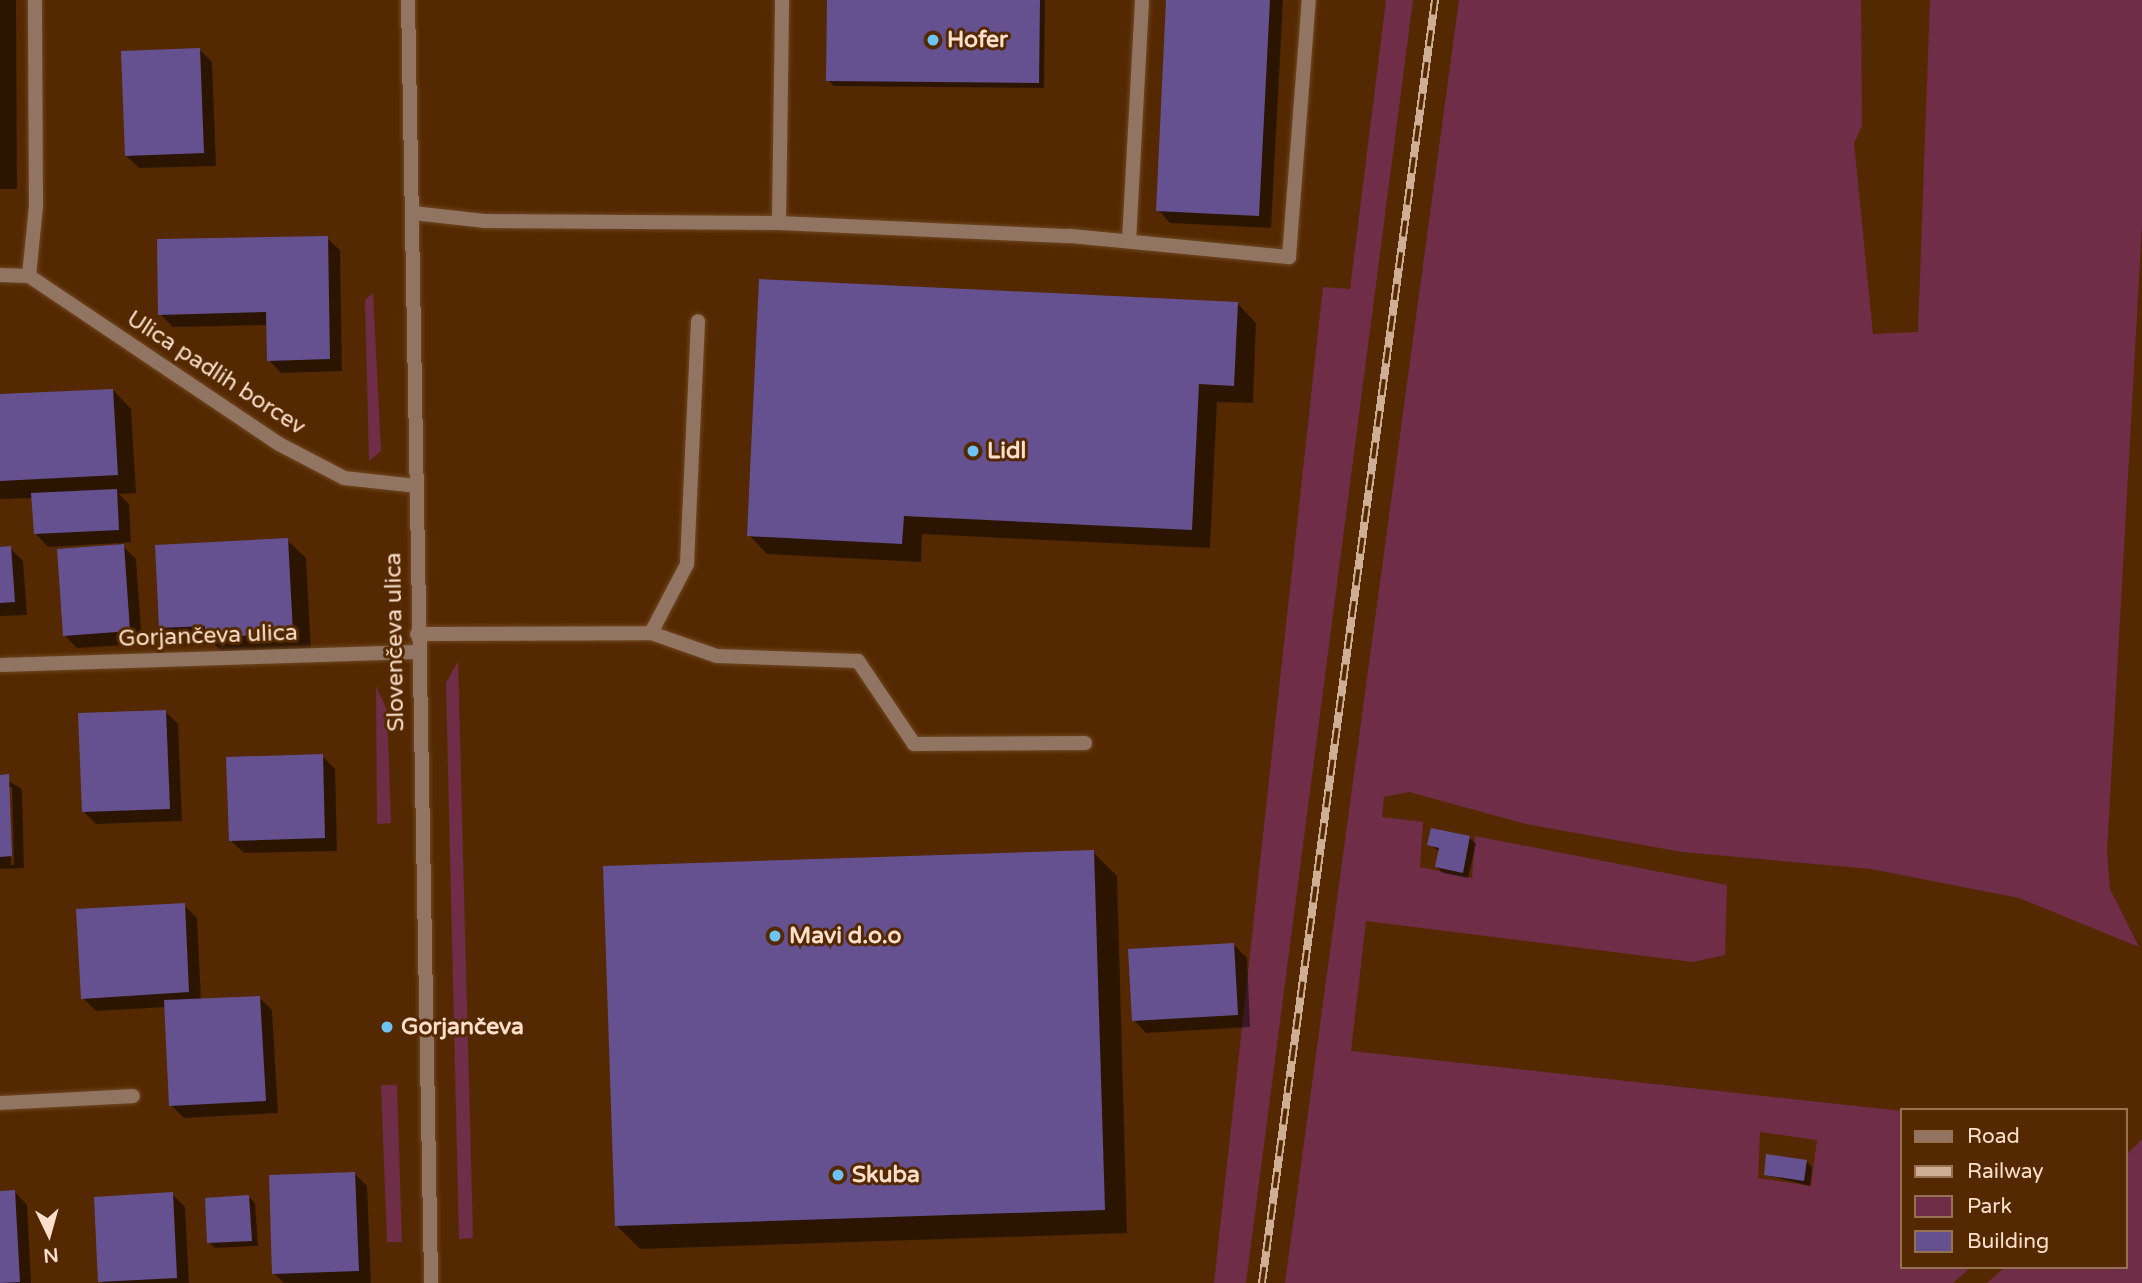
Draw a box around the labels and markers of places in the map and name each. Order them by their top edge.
place label: Hofer [947,26,1008,54]
marker: Hofer [925,32,941,48]
place label: Lidl [987,437,1026,465]
marker: Lidl [965,443,981,459]
place label: Mavi d.o.o [789,922,902,950]
marker: Mavi d.o.o [767,928,783,944]
place label: Gorjančeva [401,1013,524,1041]
marker: Gorjančeva [379,1019,395,1035]
place label: Skuba [852,1161,920,1189]
marker: Skuba [830,1167,846,1183]

